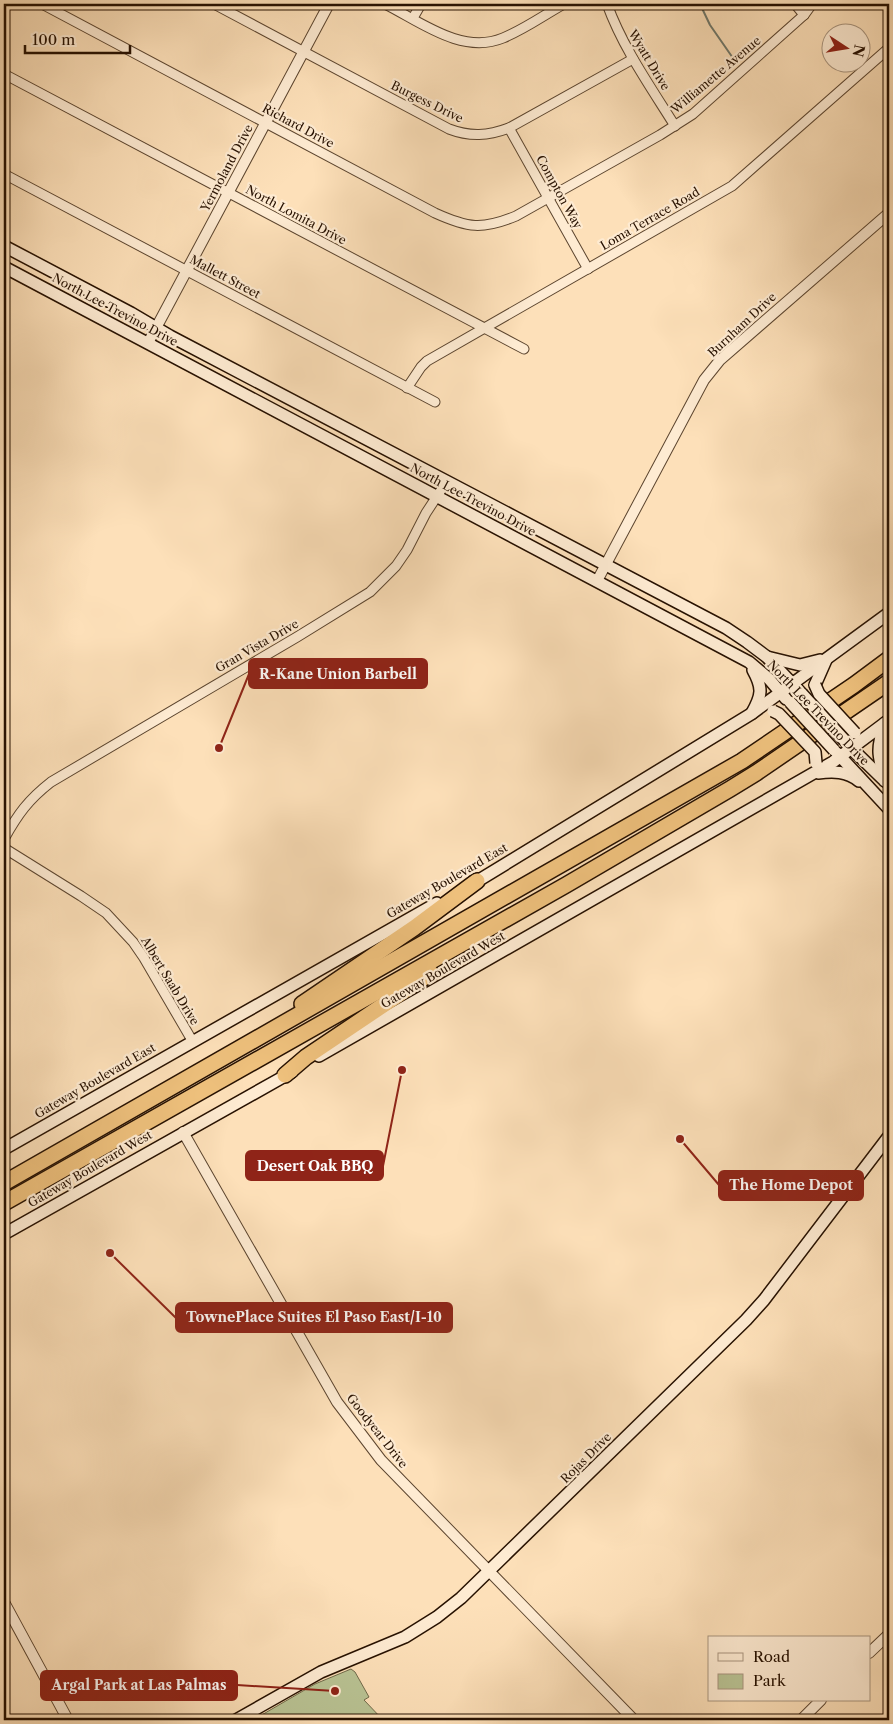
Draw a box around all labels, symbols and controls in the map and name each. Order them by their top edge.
scale bar [25,22,130,54]
north arrow [820,22,870,72]
street label: Wyatt Drive [625,26,674,93]
text: 100 m [32,30,75,49]
street label: Williamette Avenue [667,33,764,117]
text: N [849,43,869,59]
street label: Burgess Drive [389,78,466,126]
street label: Richard Drive [260,100,337,151]
street label: Yermoland Drive [197,121,256,215]
street label: Compton Way [533,152,586,231]
street label: North Lomita Drive [243,182,349,248]
street label: Loma Terrace Road [597,184,703,253]
street label: Mallett Street [187,252,264,302]
street label: North Lee Trevino Drive [50,270,181,349]
street label: Burnham Drive [704,289,779,360]
street label: North Lee Trevino Drive [408,460,539,539]
street label: Gran Vista Drive [212,616,301,675]
street label: North Lee Trevino Drive [764,657,873,768]
callout: R-Kane Union Barbell [249,659,427,688]
text: R-Kane Union Barbell [259,665,417,683]
street label: Gateway Boulevard East [384,839,510,921]
street label: Gateway Boulevard West [378,928,508,1011]
street label: Albert Saab Drive [138,933,203,1028]
street label: Gateway Boulevard East [32,1039,158,1121]
street label: Gateway Boulevard West [25,1127,155,1210]
callout: Desert Oak BBQ [246,1151,383,1180]
text: Desert Oak BBQ [257,1157,373,1175]
callout: The Home Depot [719,1171,863,1200]
text: The Home Depot [729,1176,853,1194]
callout: TownePlace Suites El Paso East/I-10 [176,1303,452,1332]
text: TownePlace Suites El Paso East/I-10 [186,1308,442,1326]
street label: Goodyear Drive [344,1391,411,1471]
street label: Rojas Drive [557,1429,614,1486]
legend [708,1636,870,1702]
text: Road [753,1647,790,1666]
callout: Argal Park at Las Palmas [41,1671,237,1700]
text: Park [753,1671,787,1690]
text: Argal Park at Las Palmas [51,1676,226,1694]

